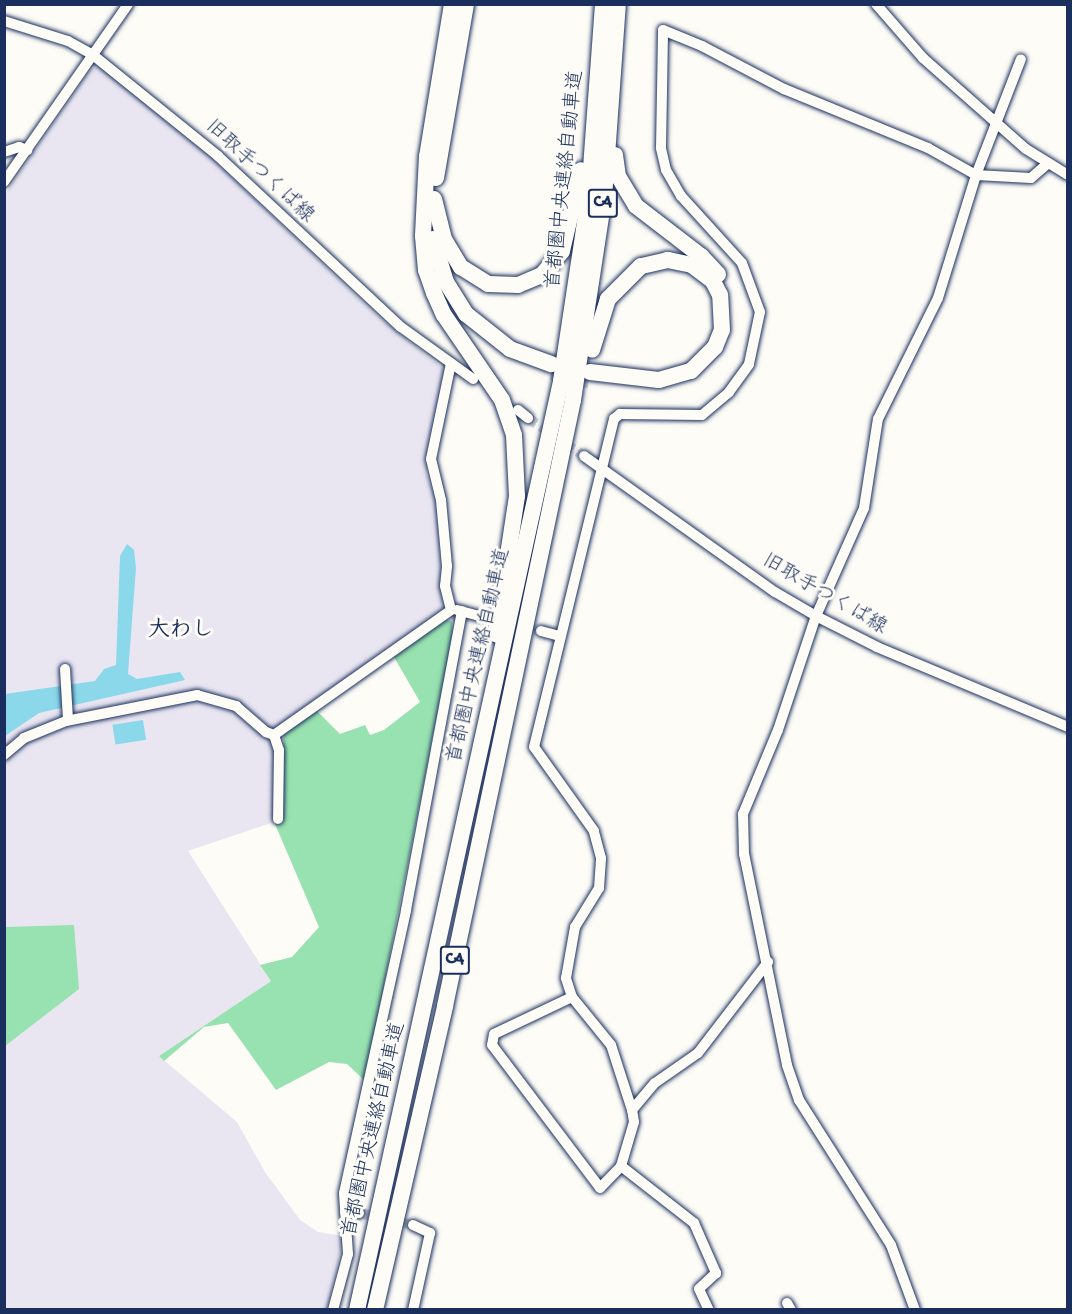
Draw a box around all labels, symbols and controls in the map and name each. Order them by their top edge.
street label: 首都圏中央連絡自動車道 [543,69,589,291]
street label: 旧取手つくば線 [200,115,318,229]
road number: C4 [586,188,620,218]
street label: 首都圏中央連絡自動車道 [444,546,516,766]
street label: 旧取手つくば線 [757,550,891,640]
district label: 大わし [148,619,214,645]
road number: C4 [438,945,472,975]
street label: 首都圏中央連絡自動車道 [339,1020,411,1240]

